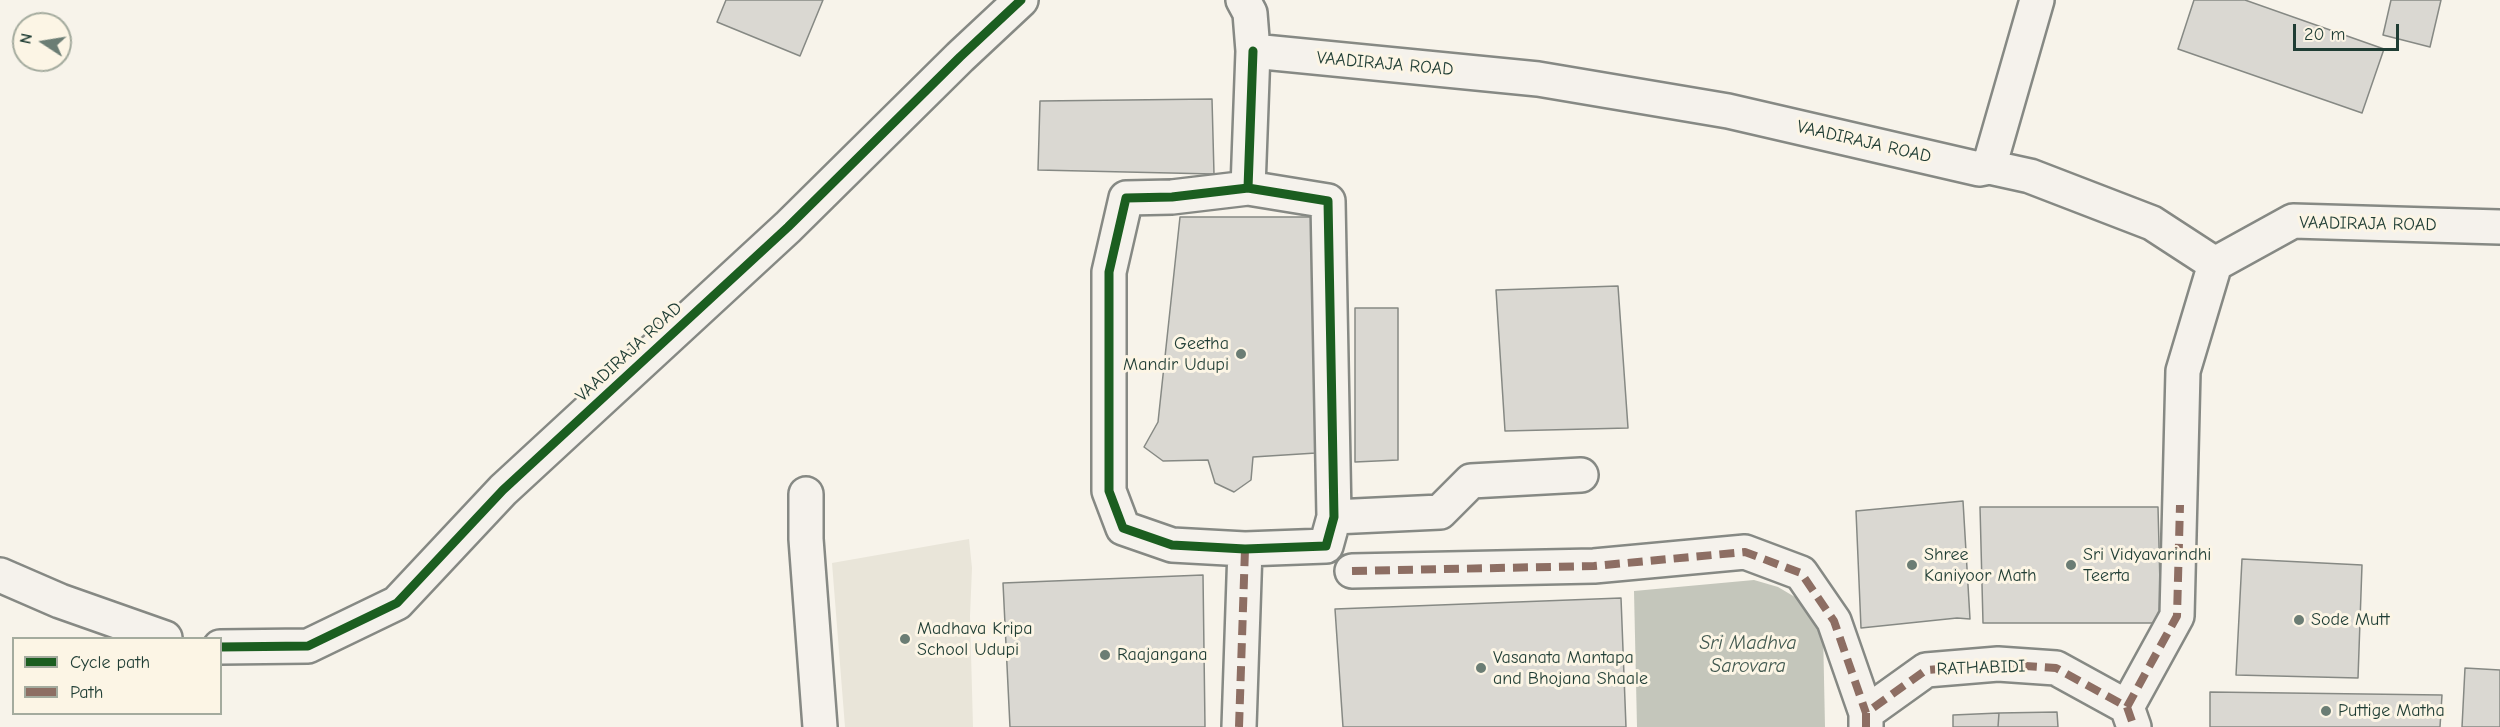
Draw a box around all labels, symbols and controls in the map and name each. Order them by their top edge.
north arrow [12,12,72,72]
scale bar [2296,12,2402,50]
text: 20 m [2304,24,2345,45]
text: N [16,32,36,46]
street label: VAADIRAJA ROAD [1316,47,1454,81]
street label: VAADIRAJA ROAD [1795,116,1933,168]
street label: VAADIRAJA ROAD [2299,212,2437,236]
street label: VAADIRAJA ROAD [571,297,687,407]
place label: Geetha Mandir Udupi [1123,333,1229,376]
marker: Geetha Mandir Udupi [1234,347,1248,361]
place label: Shree Kaniyoor Math [1924,544,2037,586]
place label: Sri Vidyavarindhi Teerta [2083,544,2211,586]
marker: Shree Kaniyoor Math [1905,558,1919,572]
marker: Sri Vidyavarindhi Teerta [2064,558,2078,572]
place label: Sode Mutt [2311,609,2390,631]
marker: Sode Mutt [2292,613,2306,627]
place label: Madhava Kripa School Udupi [917,618,1032,660]
water label: Sri Madhva Sarovara [1699,631,1797,678]
marker: Madhava Kripa School Udupi [898,632,912,646]
legend [12,637,222,715]
place label: Raajangana [1117,644,1208,666]
place label: Vasanata Mantapa and Bhojana Shaale [1493,647,1648,690]
marker: Raajangana [1098,648,1112,662]
text: Cycle path [70,652,150,673]
street label: RATHABIDI [1936,656,2026,680]
marker: Vasanata Mantapa and Bhojana Shaale [1474,661,1488,675]
text: Path [70,682,103,703]
place label: Puttige Matha [2338,700,2445,722]
marker: Puttige Matha [2319,704,2333,718]

